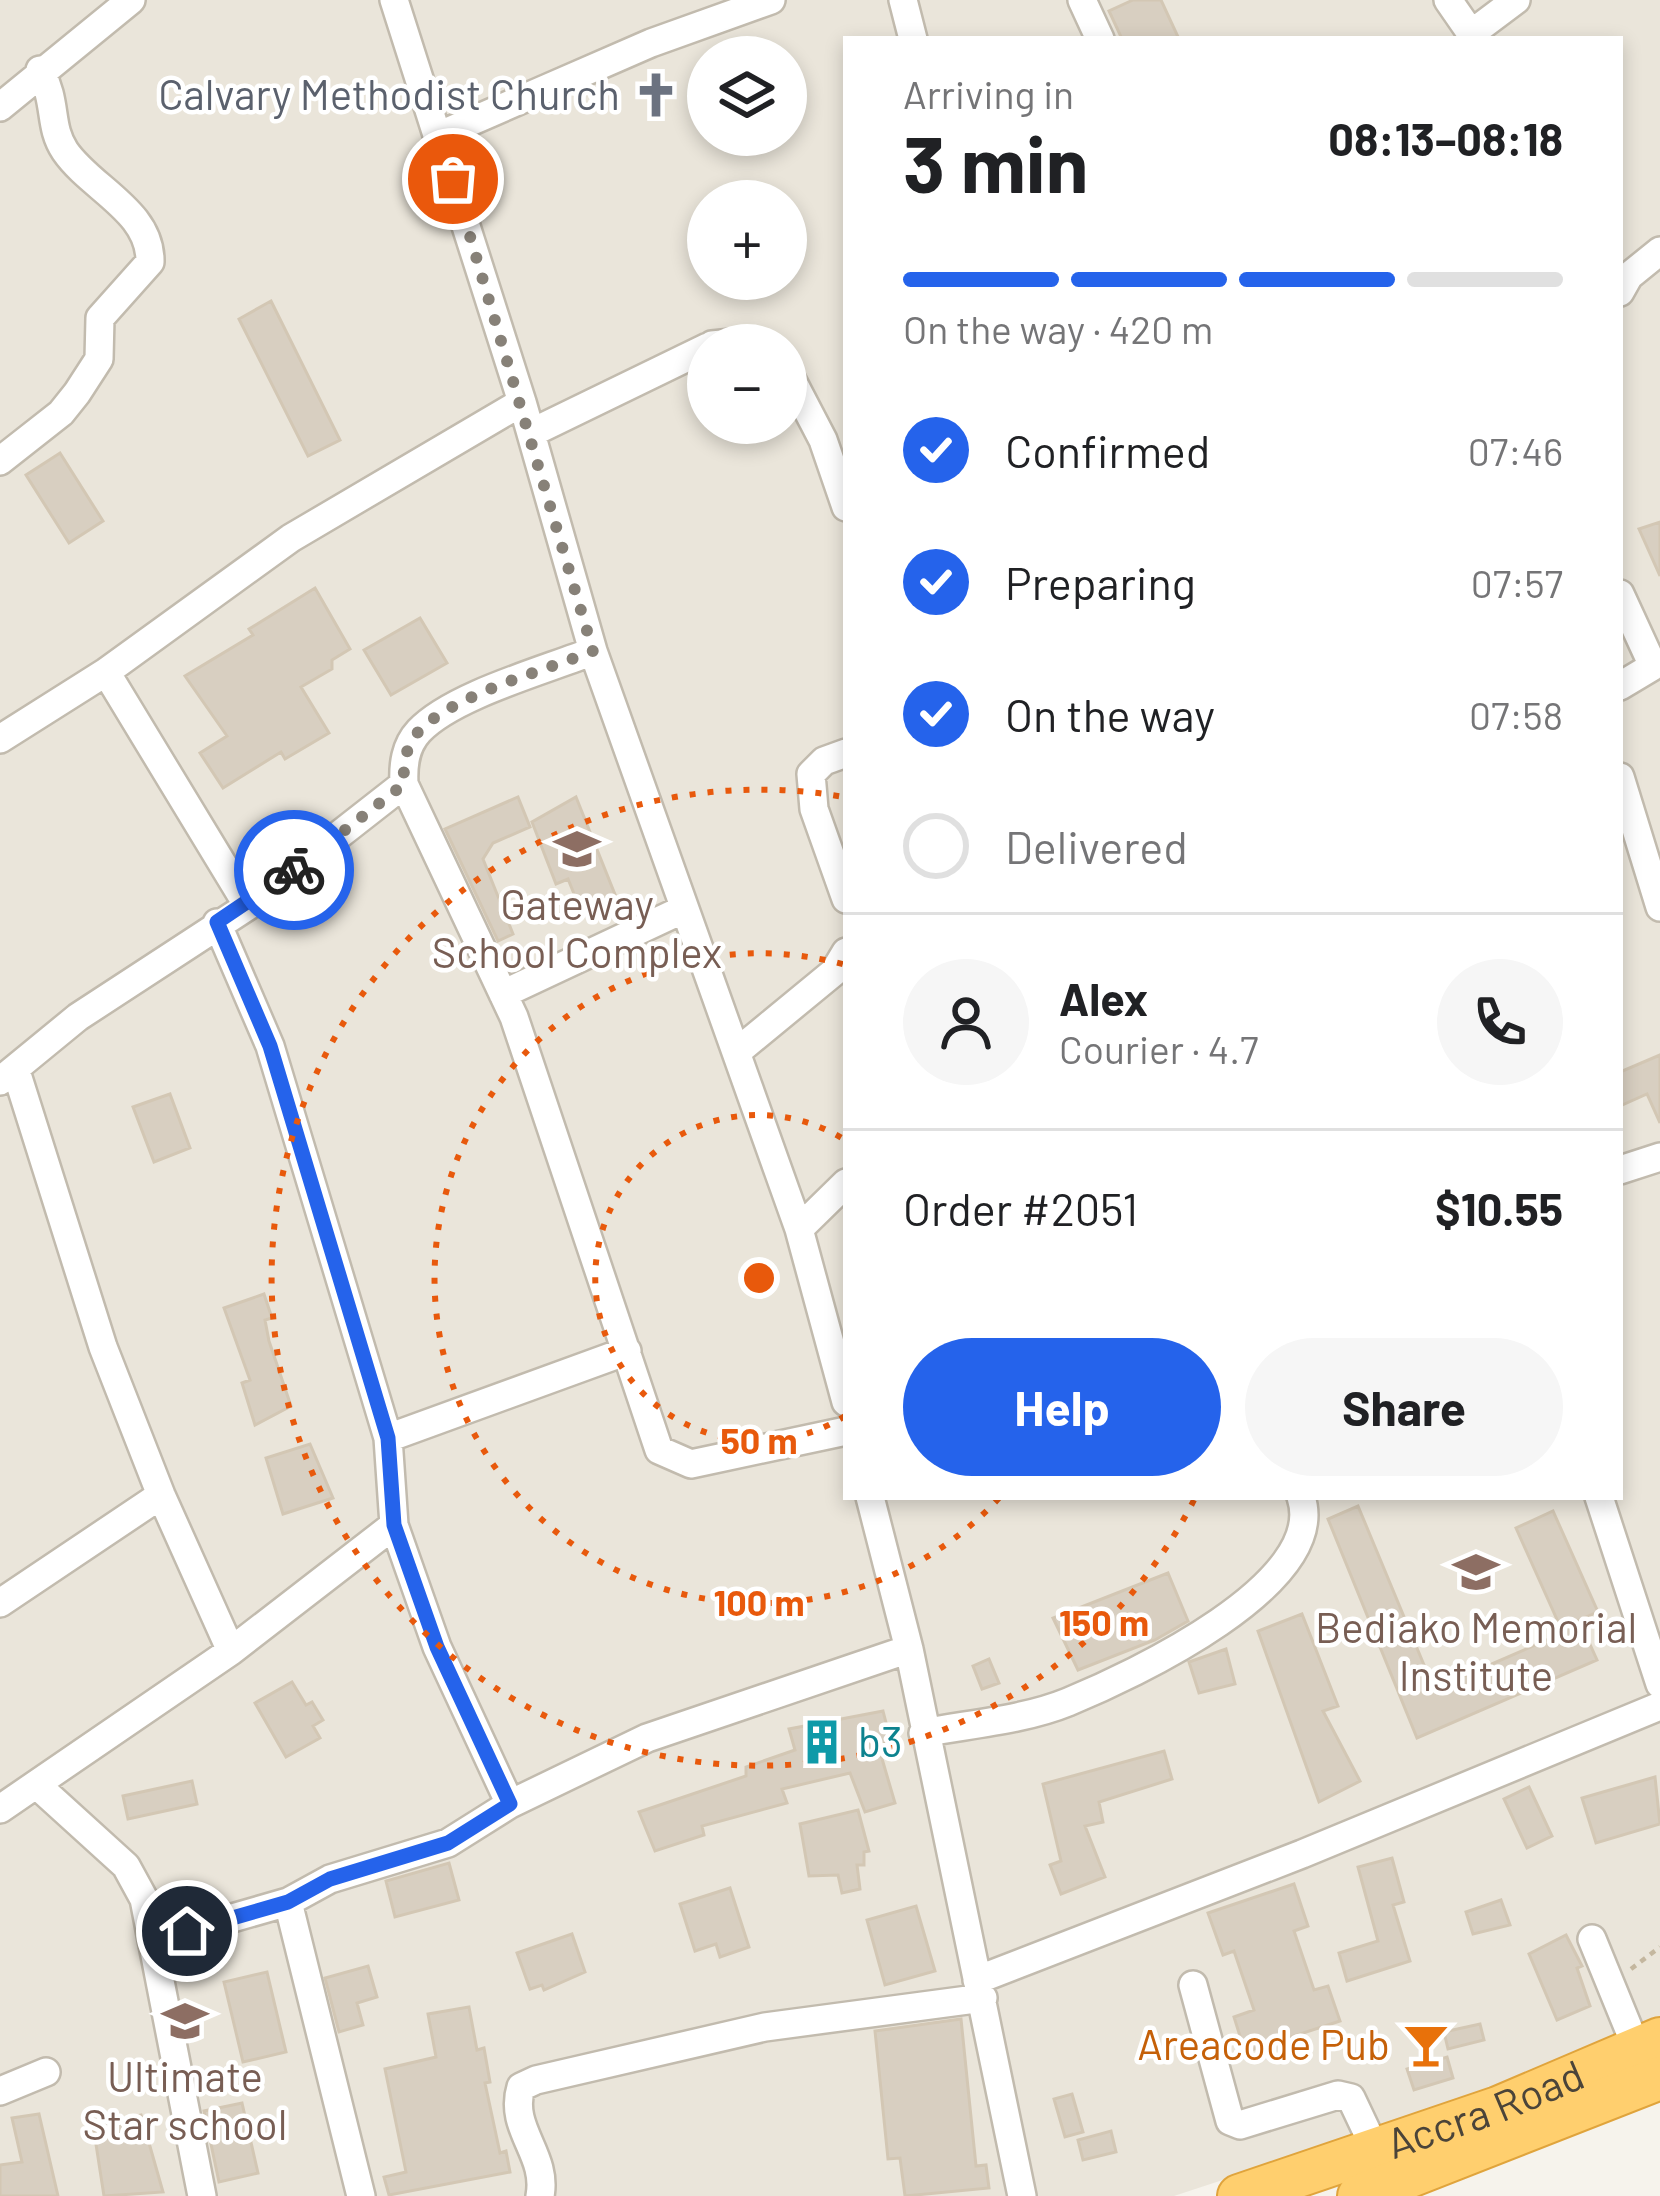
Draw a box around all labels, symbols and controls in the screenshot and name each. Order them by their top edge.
map controls [687,36,807,444]
button: layers [687,36,807,156]
place label: Calvary Methodist Church [158,68,620,119]
church icon: Calvary Methodist Church [631,70,681,120]
text: Arriving in [903,70,1074,117]
text: 08:13–08:18 [1328,111,1563,165]
text: 3 min [903,115,1088,209]
pin [402,128,504,230]
icon: bag [420,146,486,212]
button: + [687,180,807,300]
text: On the way · 420 m [903,305,1213,352]
button: − [687,324,807,444]
icon: check [903,417,969,483]
text: Confirmed [1005,423,1210,477]
text: 07:46 [1468,427,1563,474]
icon: check [903,549,969,615]
text: Preparing [1005,555,1196,609]
text: 07:57 [1471,559,1563,606]
icon: check [903,681,969,747]
text: On the way [1005,687,1215,741]
text: 07:58 [1469,691,1563,738]
courier [234,810,354,930]
text: Delivered [1005,819,1188,873]
school or university icon: Gateway School Complex [552,824,602,874]
icon: bike [261,837,327,903]
place label: Gateway School Complex [432,878,722,977]
button: person [903,959,1029,1085]
button: phone [1437,959,1563,1085]
text: Alex [1059,971,1148,1025]
text: Courier · 4.7 [1059,1025,1259,1072]
text: Order #2051 [903,1181,1138,1235]
text: $10.55 [1435,1181,1563,1235]
centre of rings [738,1257,780,1299]
button: Help [903,1338,1221,1476]
button: Share [1245,1338,1563,1476]
text: 50 m [720,1418,798,1461]
school or university icon: Bediako Memorial Institute [1451,1547,1501,1597]
text: 100 m [713,1580,805,1623]
text: 150 m [1059,1600,1149,1643]
place label: Bediako Memorial Institute [1315,1601,1637,1699]
place label: b3 [858,1715,903,1765]
building icon: b3 [797,1717,847,1767]
pin [136,1880,238,1982]
icon: home [154,1898,220,1964]
school or university icon: Ultimate Star school [160,1996,210,2046]
place label: Areacode Pub [1137,2018,1390,2068]
bar icon: Areacode Pub [1401,2020,1451,2070]
street label: Accra Road [1380,2048,1590,2167]
place label: Ultimate Star school [83,2050,287,2148]

